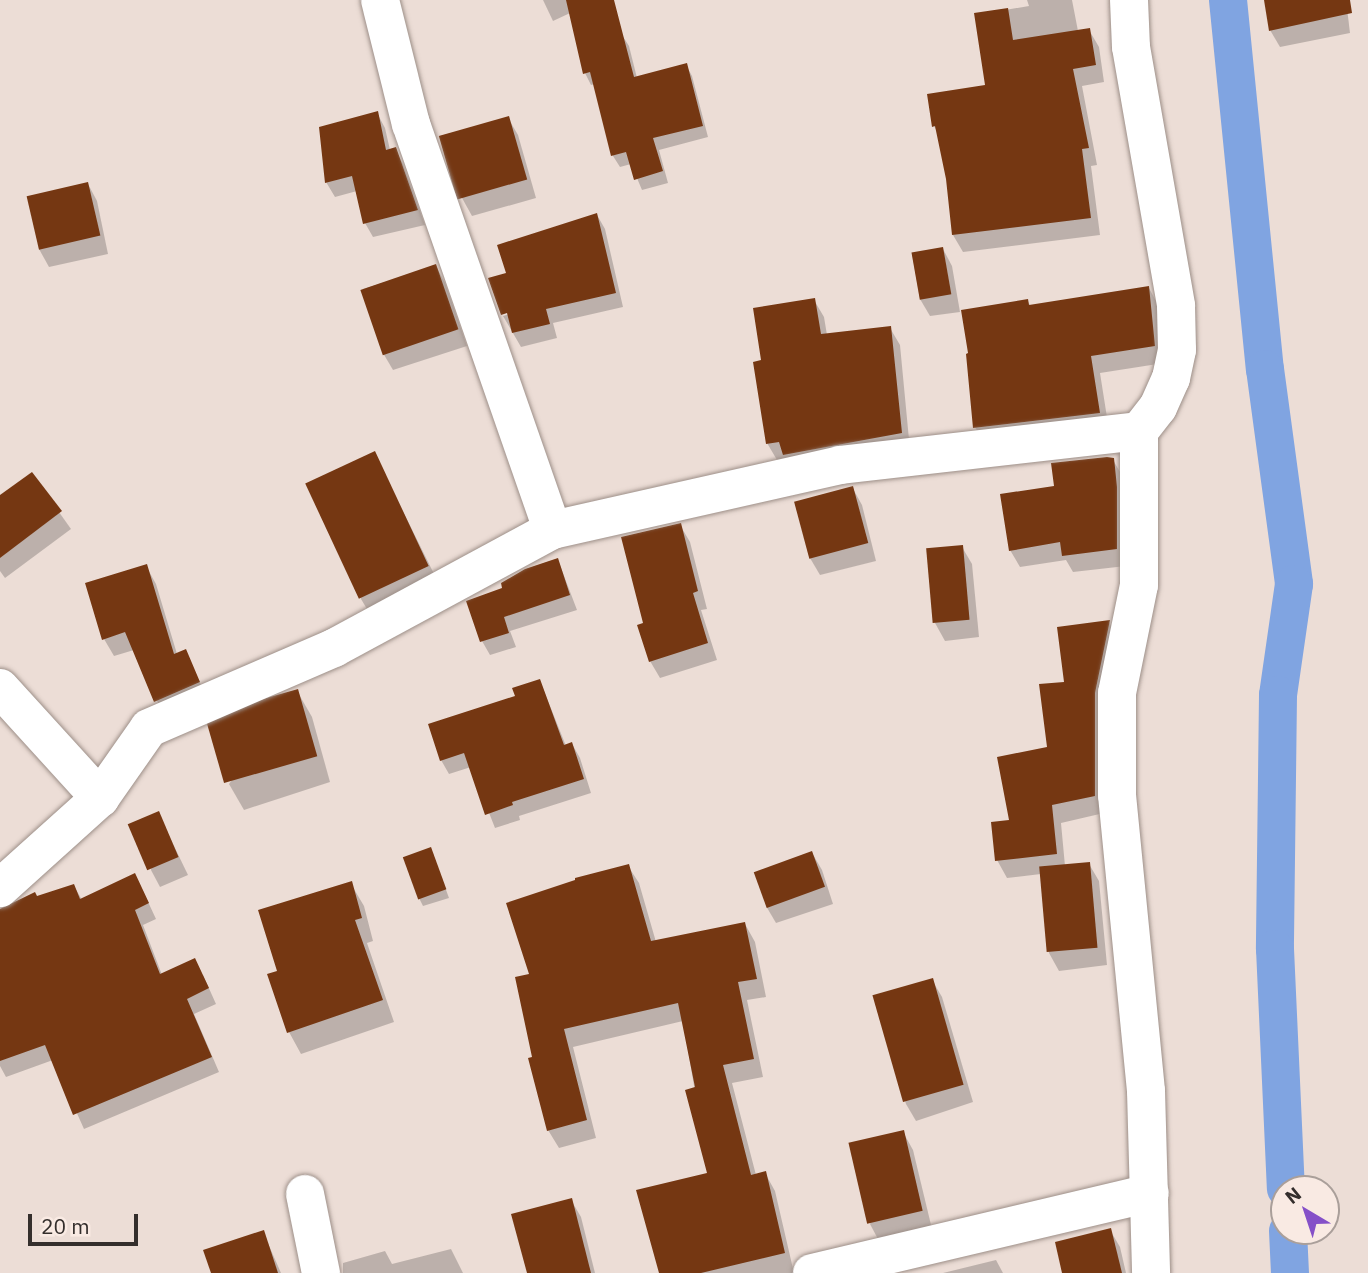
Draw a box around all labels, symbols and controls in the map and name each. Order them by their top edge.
north arrow [1270,1175,1340,1245]
text: N [1280,1182,1306,1209]
scale bar [32,1200,142,1244]
text: 20 m [41,1212,90,1240]

